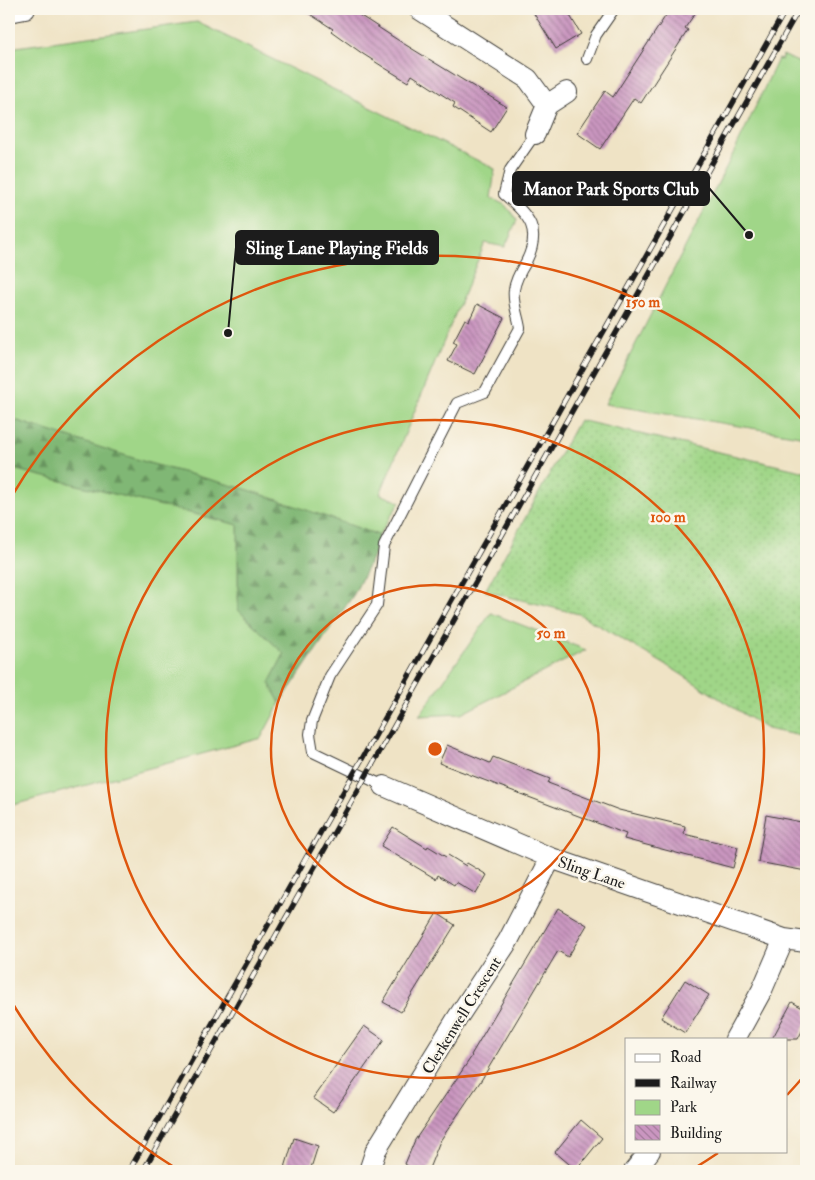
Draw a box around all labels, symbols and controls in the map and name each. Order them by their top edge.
callout: Manor Park Sports Club [513,172,709,205]
text: Manor Park Sports Club [522,178,699,201]
callout: Sling Lane Playing Fields [236,231,438,264]
text: Sling Lane Playing Fields [246,237,428,260]
text: 150 m [626,293,660,312]
text: 100 m [650,508,686,527]
text: 50 m [537,624,566,643]
centre of rings [426,740,444,758]
street label: Sling Lane [555,852,628,894]
street label: Clerkenwell Crescent [418,953,506,1078]
legend [625,1038,788,1152]
text: Road [670,1048,702,1067]
text: Railway [670,1074,717,1093]
text: Park [670,1098,697,1117]
text: Building [670,1124,722,1143]

